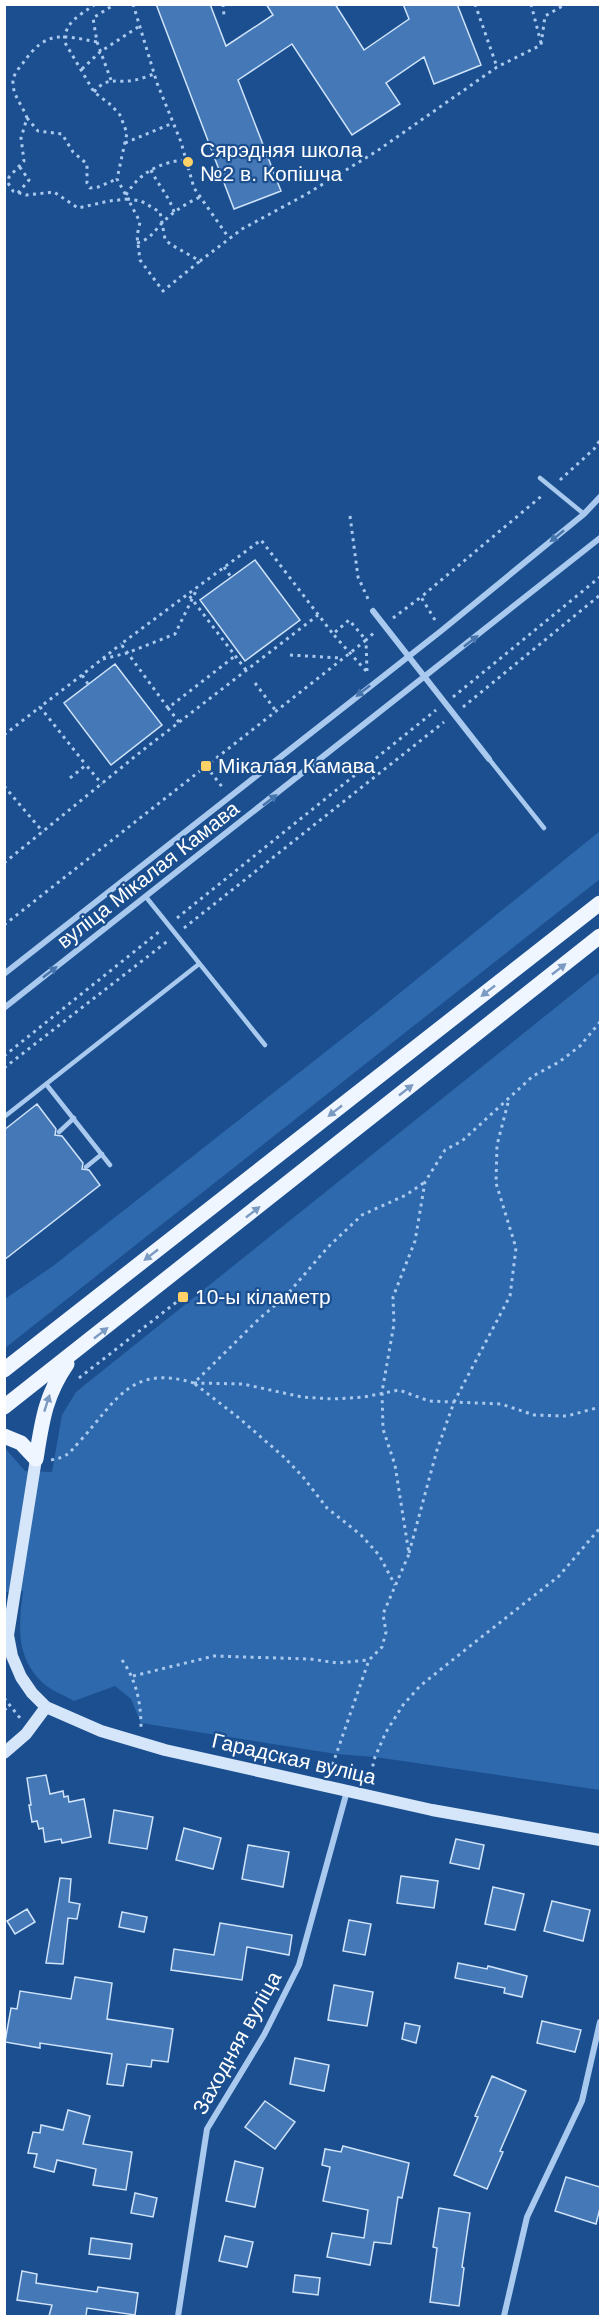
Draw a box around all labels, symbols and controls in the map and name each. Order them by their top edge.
place label: Сярэдняя школа №2 в. Копішча [200,138,363,185]
marker: Сярэдняя школа №2 в. Копішча [181,155,195,169]
one-way arrow [550,529,565,542]
one-way arrow [463,635,479,648]
one-way arrow [355,685,370,697]
place label: Мікалая Камава [218,754,376,777]
marker: Мікалая Камава [199,759,213,773]
one-way arrow [262,793,278,806]
street label: вуліца Мікалая Камава [52,796,243,953]
one-way arrow [551,963,566,976]
one-way arrow [43,967,58,979]
one-way arrow [481,984,496,996]
one-way arrow [398,1084,414,1097]
one-way arrow [327,1105,343,1117]
one-way arrow [246,1206,261,1218]
one-way arrow [143,1248,159,1261]
place label: 10-ы кіламетр [195,1285,331,1308]
marker: 10-ы кіламетр [176,1290,190,1304]
one-way arrow [93,1327,108,1339]
one-way arrow [42,1394,52,1412]
street label: Гарадская вуліца [210,1728,379,1789]
street label: Заходняя вуліца [188,1967,285,2118]

